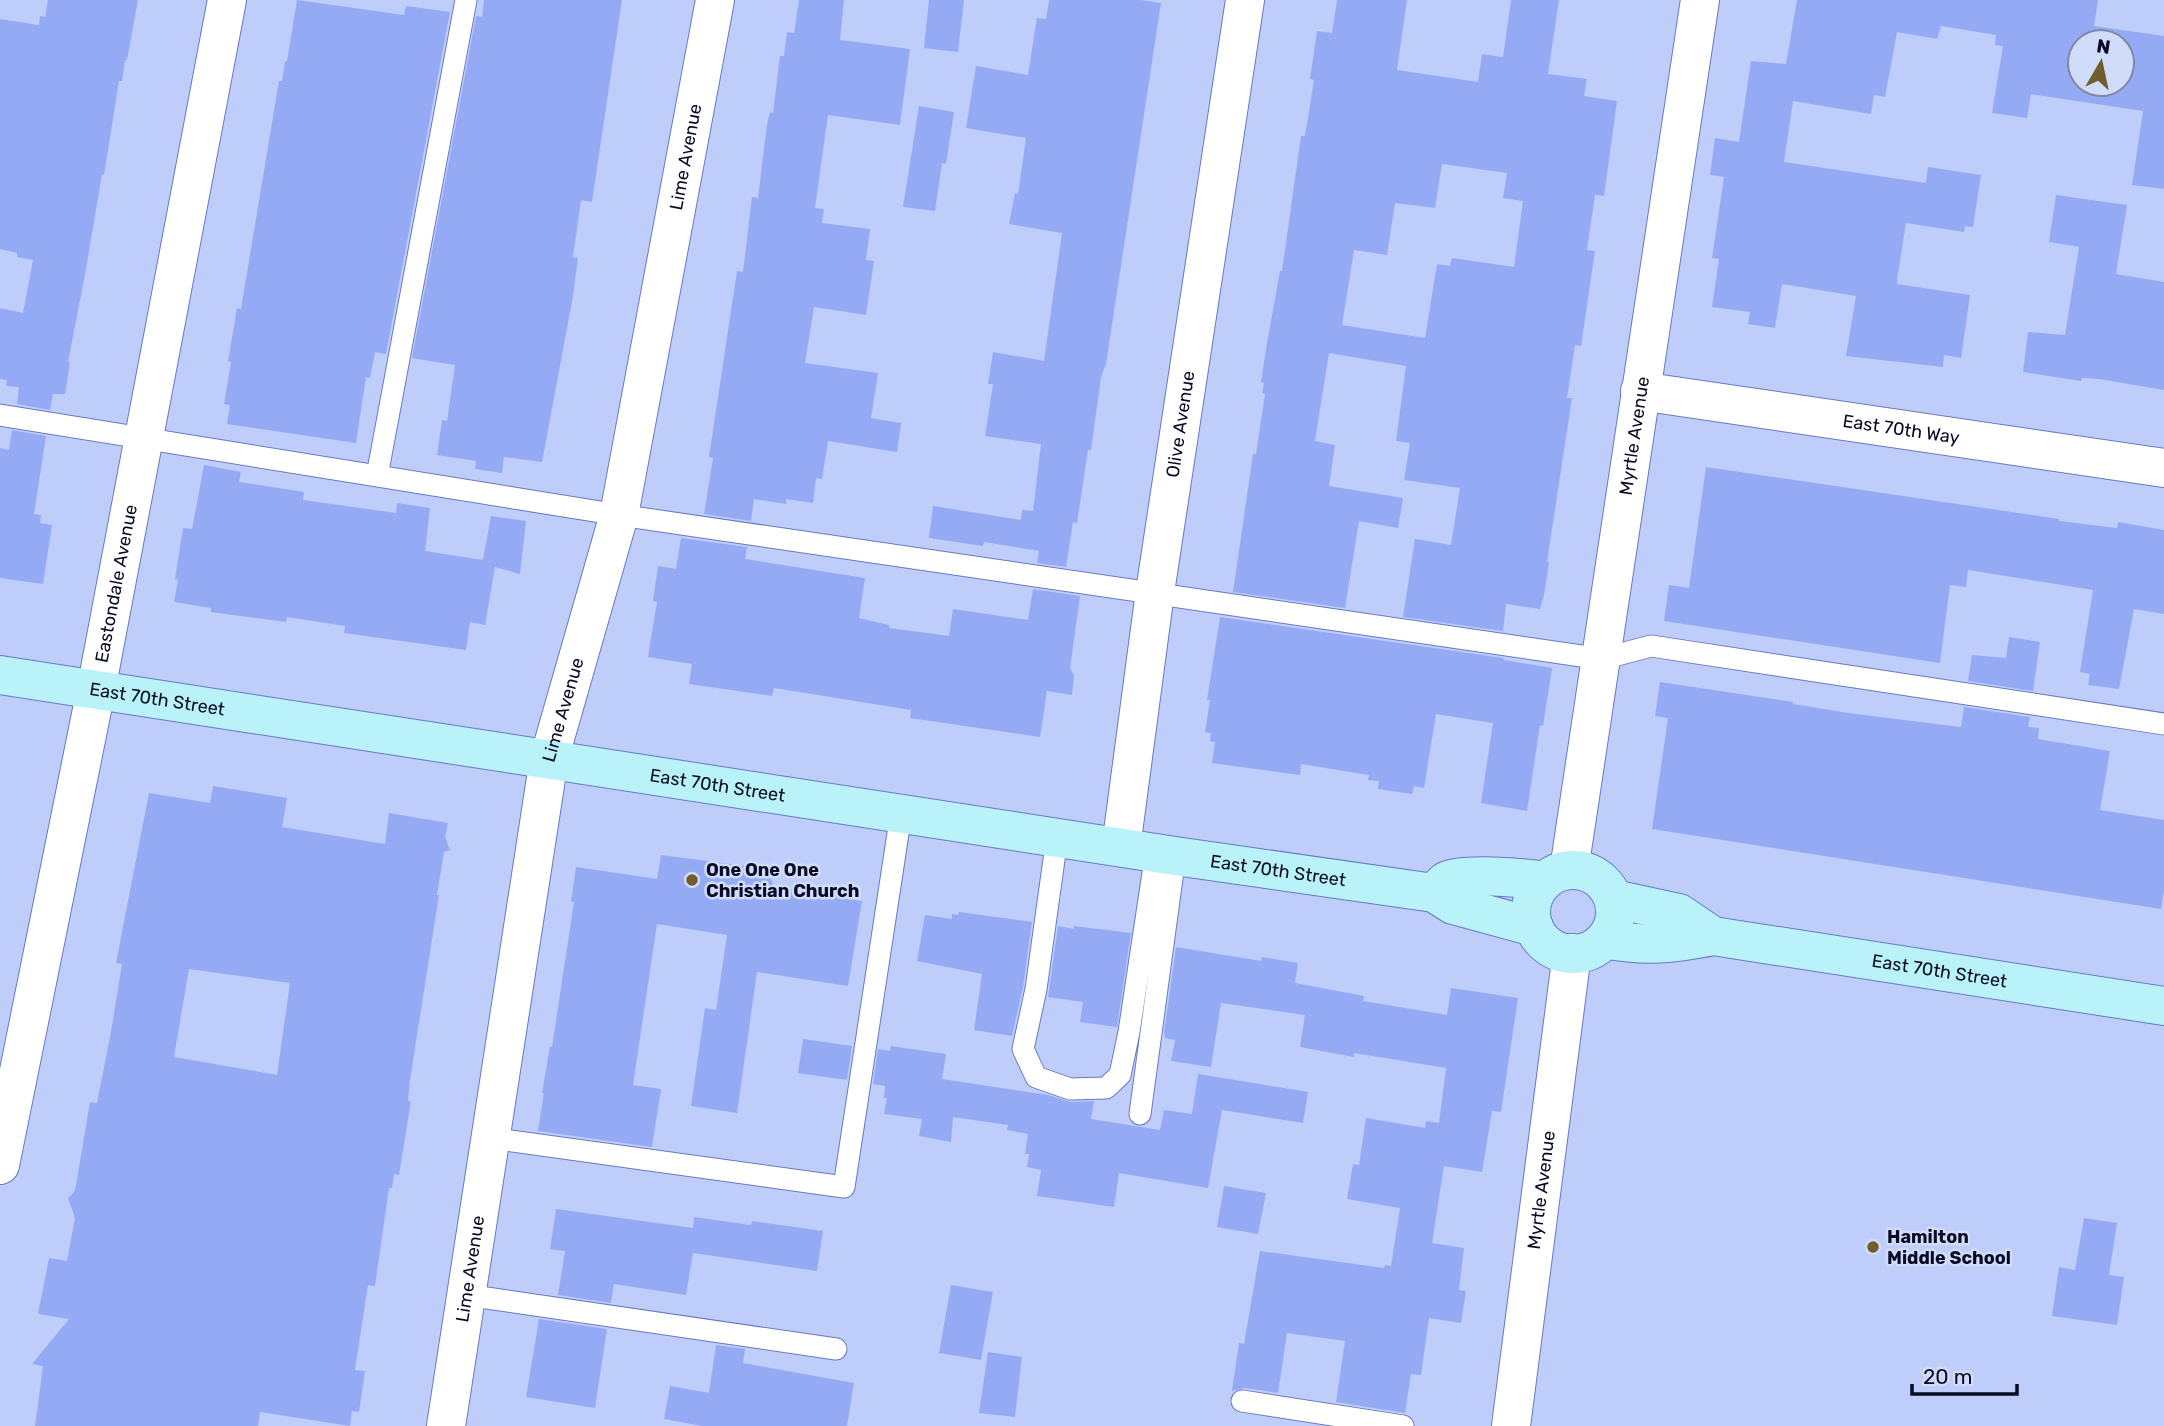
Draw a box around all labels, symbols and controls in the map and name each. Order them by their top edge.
north arrow [2066,28,2136,98]
text: N [2095,34,2112,59]
street label: Lime Avenue [665,102,706,212]
street label: Olive Avenue [1162,369,1199,479]
street label: Myrtle Avenue [1615,375,1654,497]
street label: East 70th Way [1841,410,1961,449]
street label: Eastondale Avenue [90,503,142,664]
street label: Lime Avenue [538,655,589,765]
street label: East 70th Street [88,678,226,720]
street label: East 70th Street [648,764,787,807]
street label: East 70th Street [1209,850,1347,891]
place label: One One One Christian Church [706,859,859,902]
marker: One One One Christian Church [684,872,700,888]
street label: East 70th Street [1870,950,2009,992]
street label: Myrtle Avenue [1523,1129,1560,1251]
street label: Lime Avenue [451,1214,489,1324]
place label: Hamilton Middle School [1887,1226,2011,1269]
marker: Hamilton Middle School [1865,1239,1881,1255]
scale bar [1912,1352,2017,1396]
text: 20 m [1923,1364,1972,1389]

